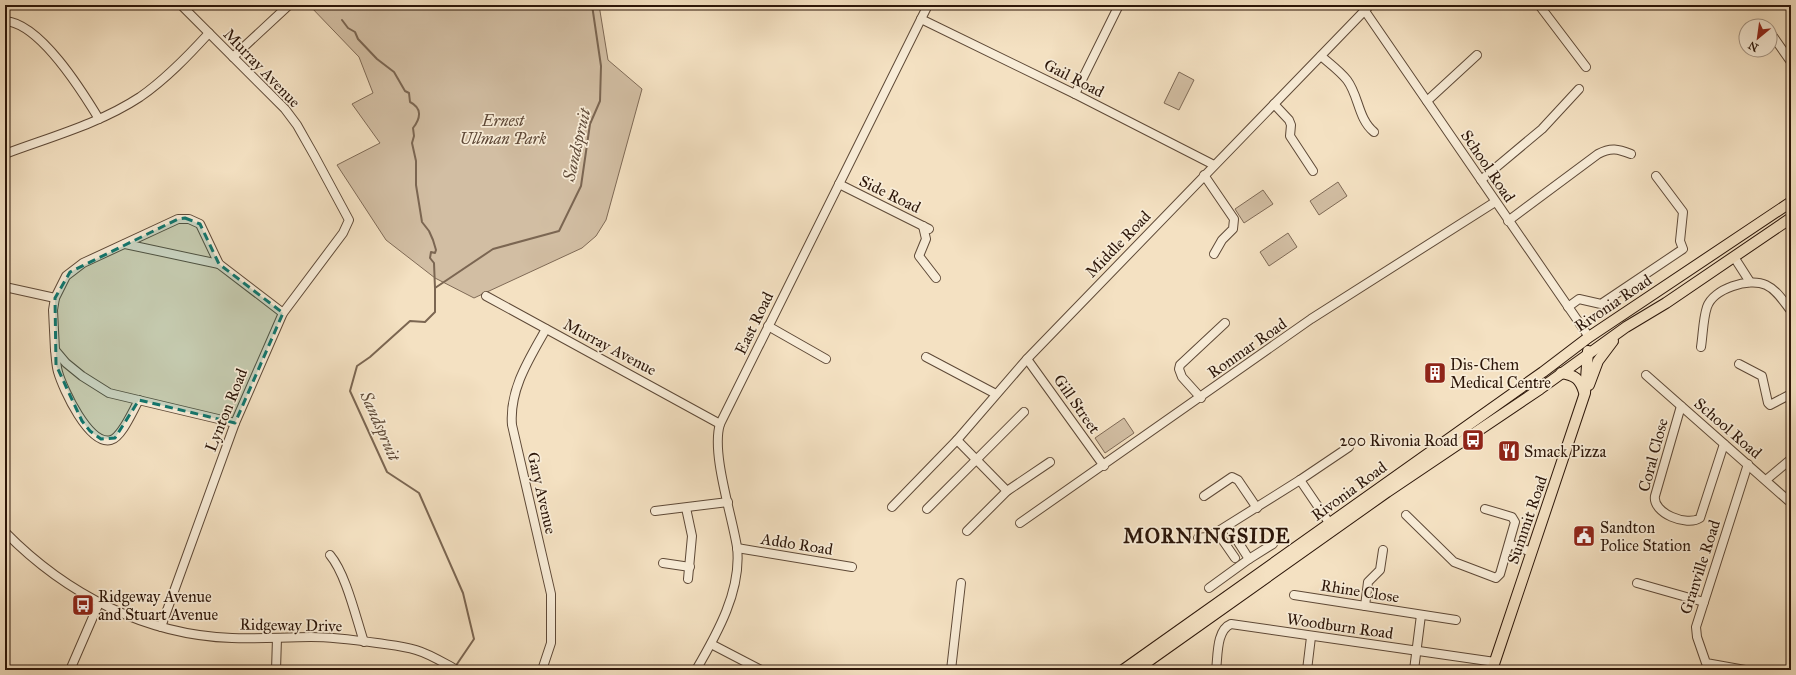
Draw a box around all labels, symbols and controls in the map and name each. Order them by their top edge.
north arrow [1738,18,1778,58]
street label: Murray Avenue [220,25,305,112]
text: N [1746,38,1761,54]
street label: Gail Road [1041,55,1107,101]
water label: Sandspruit [558,105,596,184]
park label: Ernest Ullman Park [460,111,546,148]
street label: School Road [1457,126,1519,206]
street label: Side Road [856,171,924,217]
street label: Middle Road [1082,207,1154,281]
street label: Rivonia Road [1571,270,1655,336]
street label: East Road [731,289,777,357]
street label: Ronmar Road [1204,314,1290,382]
street label: Murray Avenue [560,315,660,380]
place label: Dis-Chem Medical Centre [1450,355,1551,392]
building icon: Dis-Chem Medical Centre [1422,360,1448,386]
street label: Lynton Road [201,366,251,454]
street label: Gill Street [1050,371,1104,438]
water label: Sandspruit [355,387,405,466]
street label: School Road [1690,394,1766,462]
street label: Coral Close [1634,416,1672,494]
bus stop icon: 200 Rivonia Road [1460,427,1486,453]
place label: 200 Rivonia Road [1339,431,1458,450]
restaurant icon: Smack Pizza [1496,438,1522,464]
place label: Smack Pizza [1524,442,1606,461]
street label: Gary Avenue [523,450,561,536]
street label: Rivonia Road [1308,457,1390,525]
street label: Summit Road [1503,473,1551,567]
place label: Sandton Police Station [1600,518,1691,555]
street label: Granville Road [1676,518,1724,616]
public building icon: Sandton Police Station [1571,523,1597,549]
district label: MORNINGSIDE [1123,524,1291,548]
street label: Addo Road [759,529,834,559]
street label: Rhine Close [1319,575,1401,607]
place label: Ridgeway Avenue and Stuart Avenue [98,587,219,624]
bus stop icon: Ridgeway Avenue and Stuart Avenue [70,592,96,618]
street label: Woodburn Road [1286,609,1394,643]
street label: Ridgeway Drive [239,615,343,636]

